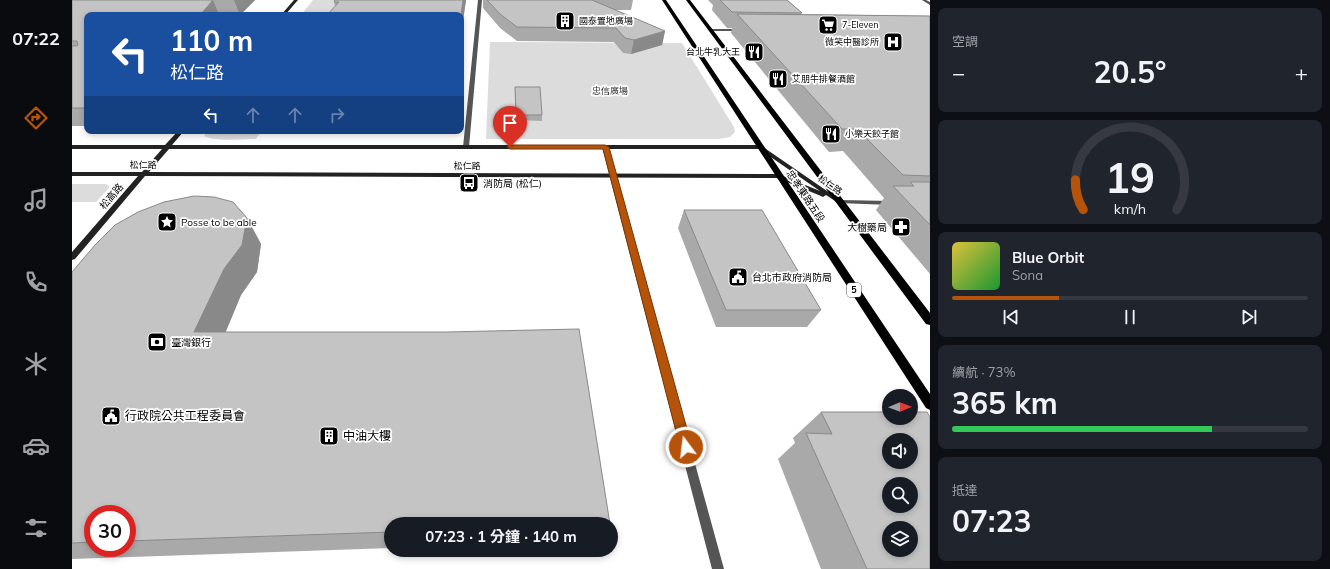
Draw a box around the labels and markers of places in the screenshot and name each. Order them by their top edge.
building icon: 國泰置地廣場 [554,10,576,32]
supermarket icon: 7-Eleven [817,14,839,36]
place label: 國泰置地廣場 [579,15,633,26]
place label: 7-Eleven [842,19,878,30]
hospital icon: 微笑中醫診所 [882,31,904,53]
place label: 微笑中醫診所 [825,36,879,47]
restaurant icon: 台北牛乳大王 [743,41,765,63]
place label: 台北牛乳大王 [686,46,740,57]
restaurant icon: 艾朋牛排餐酒館 [767,68,789,90]
place label: 艾朋牛排餐酒館 [792,73,855,84]
pin [493,106,527,147]
restaurant icon: 小樂天餃子館 [820,123,842,145]
place label: 小樂天餃子館 [845,128,899,139]
bus stop icon: 消防局 (松仁) [458,172,480,194]
place label: 消防局 (松仁) [483,177,542,190]
place icon: Posse to be able [156,211,178,233]
place label: Posse to be able [181,216,257,229]
pharmacy icon: 大樹藥局 [890,216,912,238]
place label: 大樹藥局 [847,221,887,234]
public building icon: 台北市政府消防局 [727,266,749,288]
place label: 台北市政府消防局 [752,271,832,284]
bank icon: 臺灣銀行 [146,331,168,353]
place label: 臺灣銀行 [171,336,211,349]
public building icon: 行政院公共工程委員會 [100,405,122,427]
place label: 行政院公共工程委員會 [125,408,245,423]
building icon: 中油大樓 [318,425,340,447]
place label: 中油大樓 [343,428,391,443]

